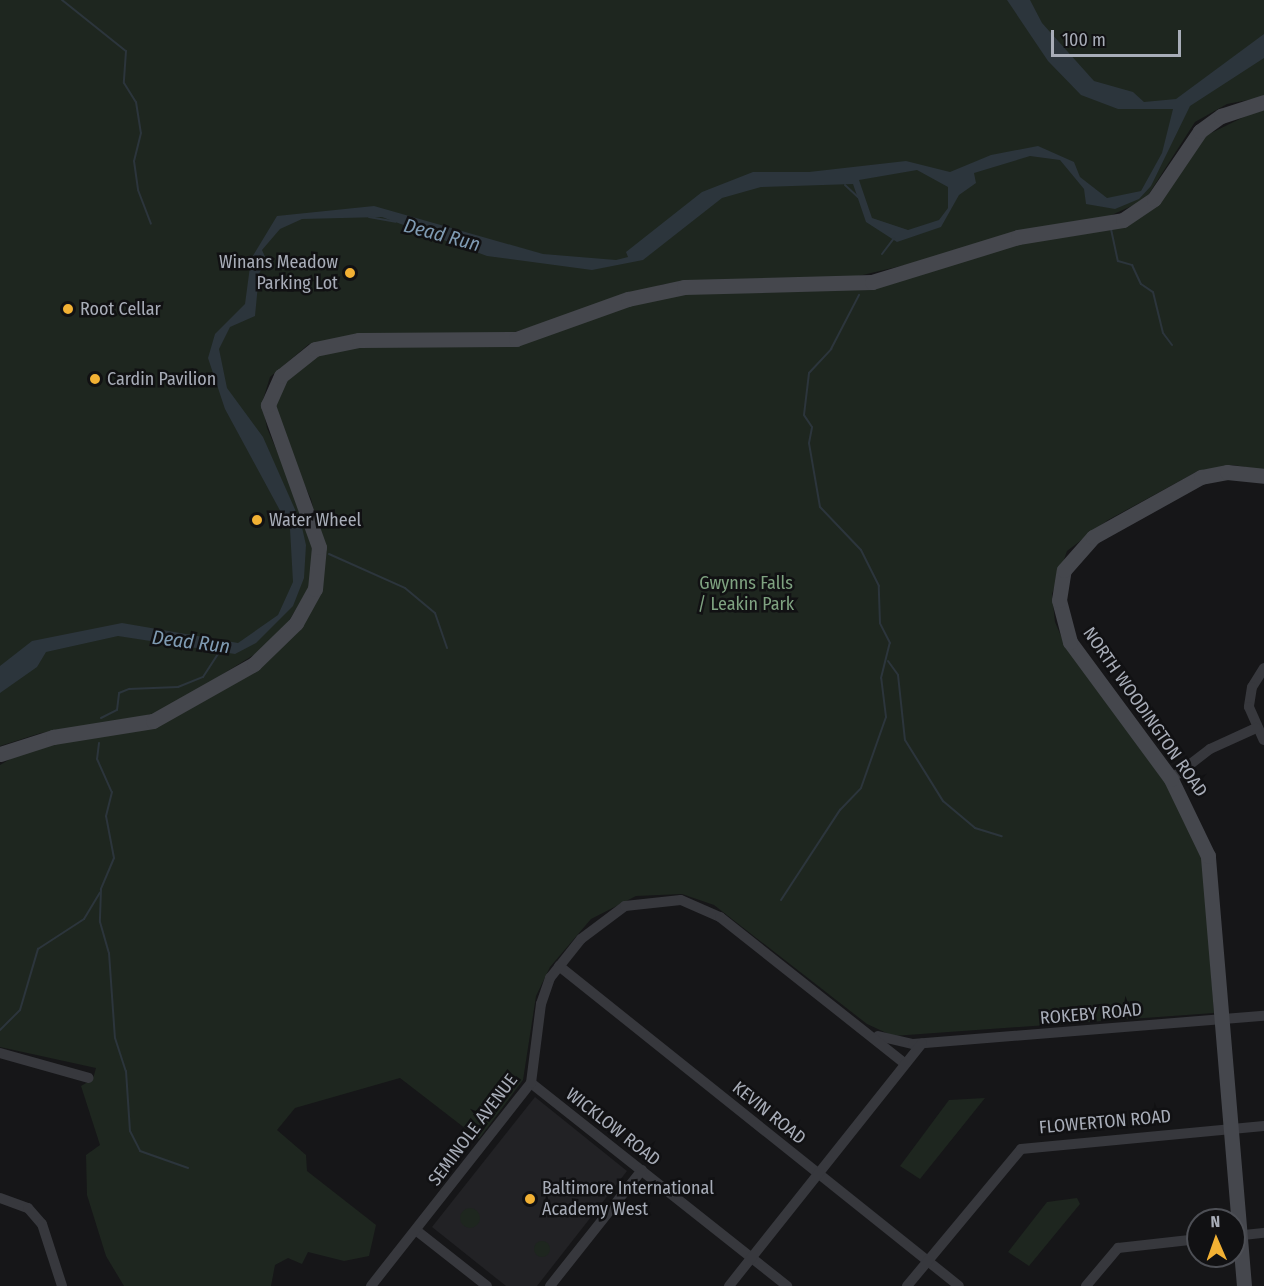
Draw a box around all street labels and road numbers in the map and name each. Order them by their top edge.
street label: NORTH WOODINGTON ROAD [1078,623,1212,801]
street label: ROKEBY ROAD [1039,999,1143,1029]
street label: SEMINOLE AVENUE [424,1070,522,1190]
street label: KEVIN ROAD [728,1077,810,1149]
street label: WICKLOW ROAD [562,1083,664,1171]
street label: FLOWERTON ROAD [1038,1105,1172,1139]

